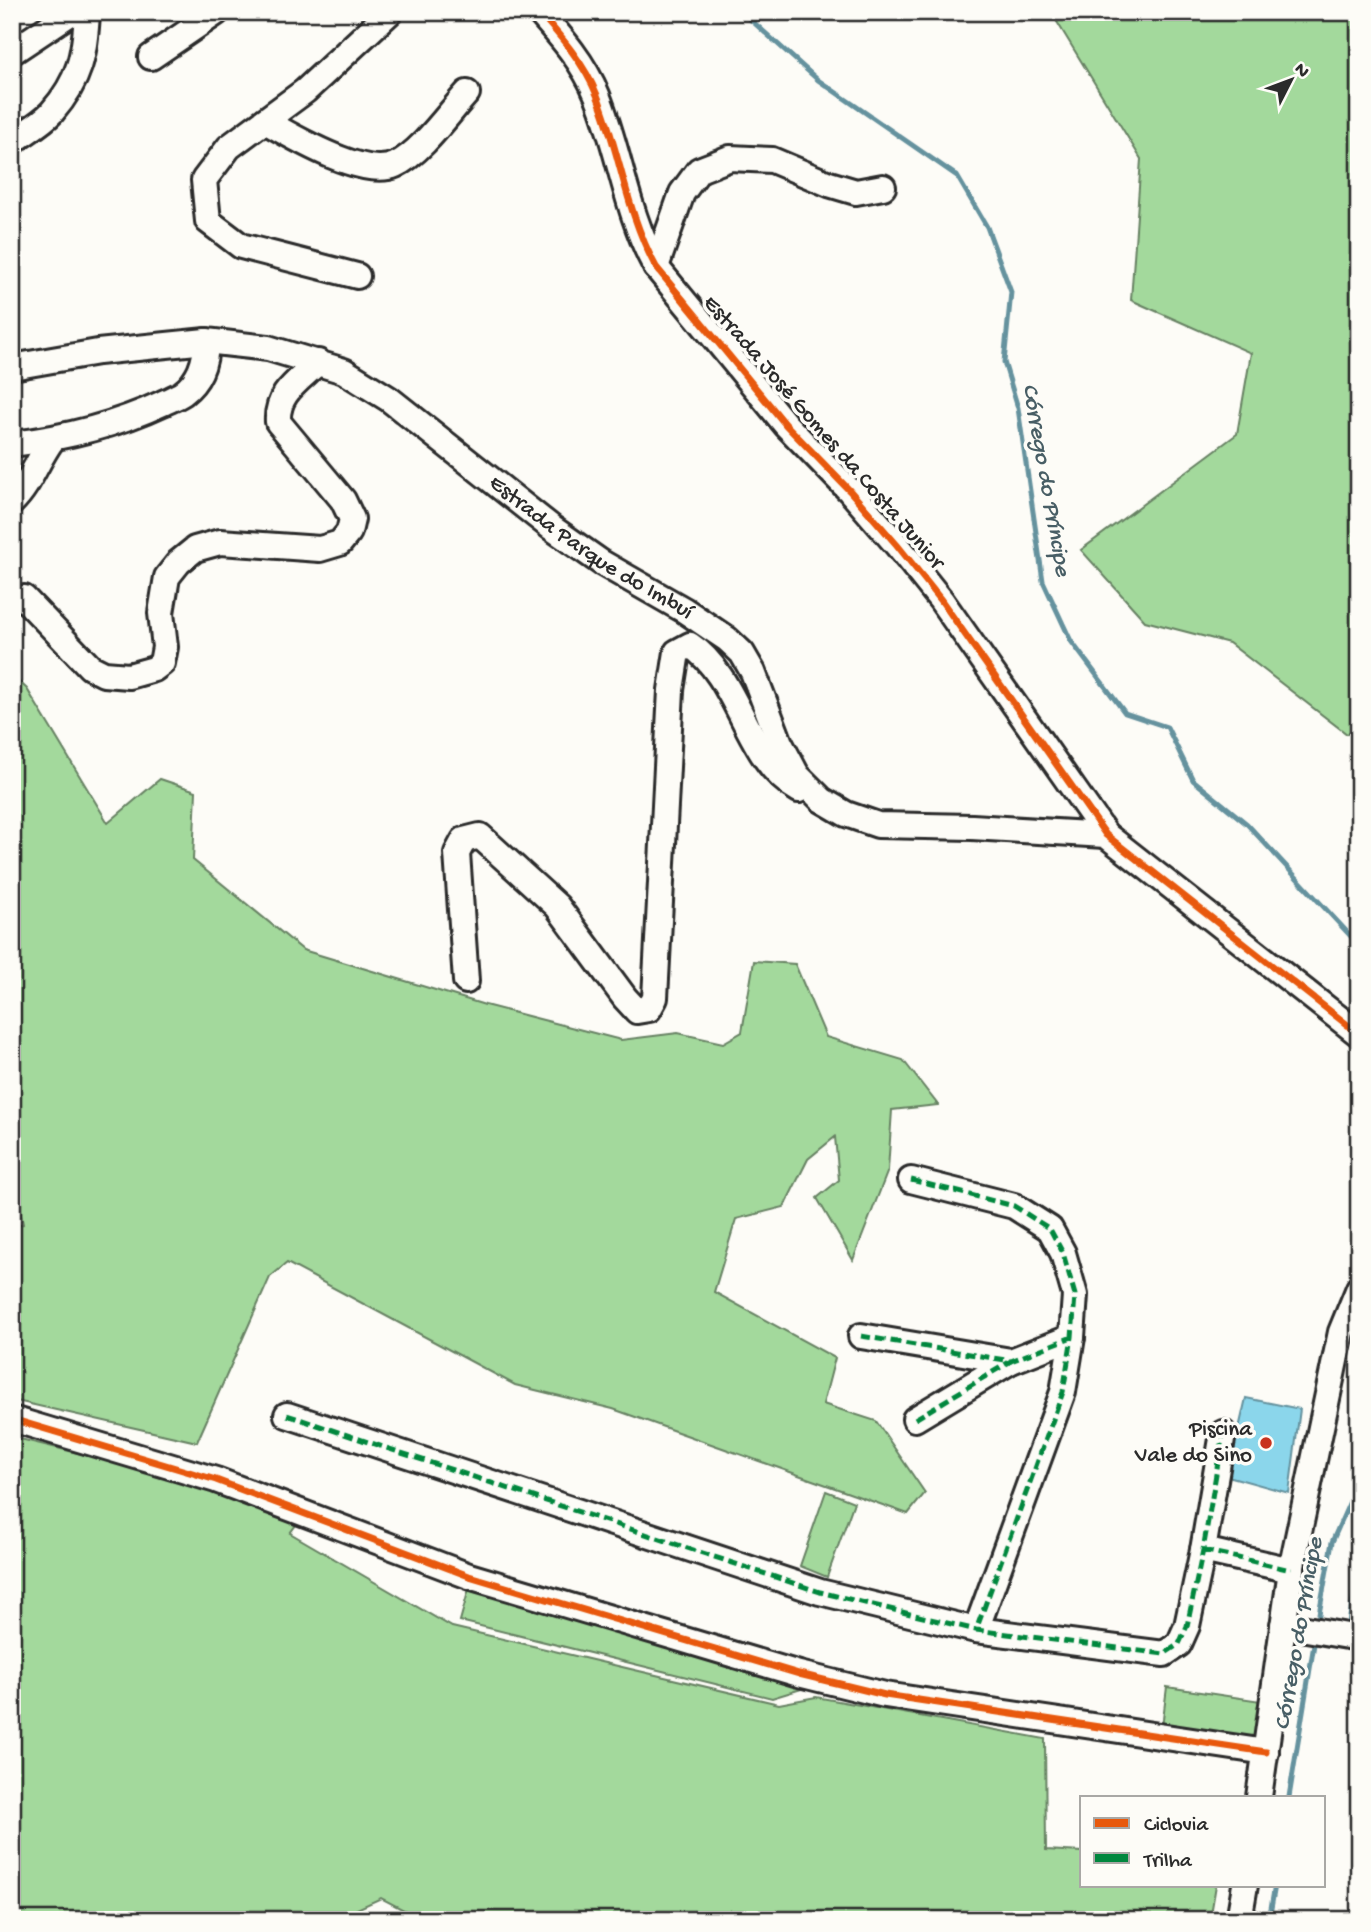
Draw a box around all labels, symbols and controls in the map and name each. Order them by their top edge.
north arrow [1256,46,1326,116]
text: N [1288,59,1314,83]
street label: Estrada José Gomes da Costa Junior [697,290,951,577]
water label: Córrego do Príncipe [1014,382,1076,580]
street label: Estrada Parque do Imbuí [483,470,699,626]
place label: Piscina Vale do Sino [1134,1417,1253,1470]
marker: Piscina Vale do Sino [1258,1435,1274,1451]
water label: Córrego do Príncipe [1269,1534,1331,1732]
legend [1080,1796,1326,1886]
text: Ciclovia [1144,1814,1209,1839]
text: Trilha [1143,1850,1193,1875]

